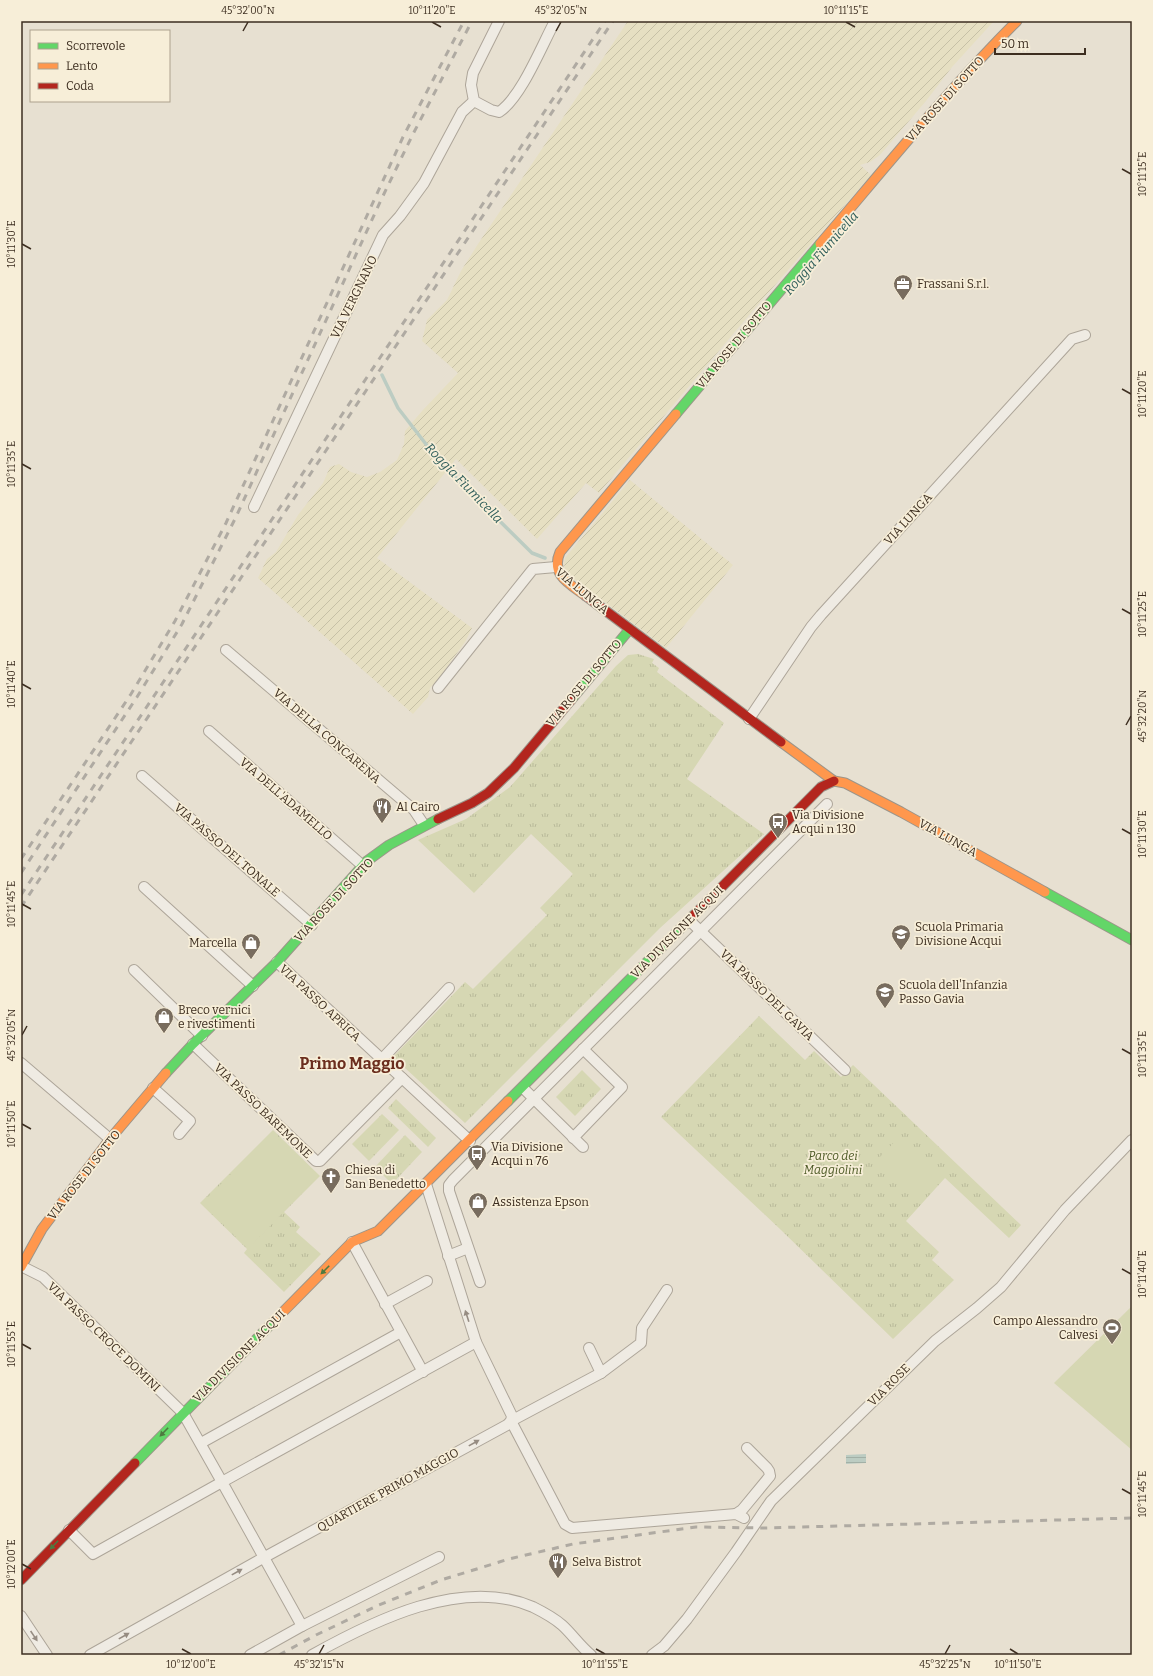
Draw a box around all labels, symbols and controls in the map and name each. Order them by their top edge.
text: 45°32'00"N [221,5,275,17]
text: 10°11'20"E [408,5,456,17]
text: 45°32'05"N [535,5,587,17]
text: 10°11'15"E [824,5,868,17]
legend [30,30,170,102]
scale bar [995,30,1085,56]
text: 50 m [1001,37,1030,51]
text: Scorrevole [66,39,125,53]
street label: VIA ROSE DI SOTTO [903,54,987,144]
text: Lento [66,59,98,73]
text: Coda [66,79,94,93]
text: 10°11'15"E [1137,152,1149,196]
water label: Roggia Fiumicella [781,208,861,298]
text: 10°11'30"E [6,220,18,268]
street label: VIA VERGNANO [328,253,380,341]
office icon: Frassani S.r.l. [892,273,914,301]
place label: Frassani S.r.l. [917,277,989,291]
street label: VIA ROSE DI SOTTO [693,298,775,392]
text: 10°11'20"E [1137,370,1149,418]
water label: Roggia Fiumicella [422,440,506,526]
text: 10°11'35"E [6,441,18,487]
street label: VIA LUNGA [881,490,935,548]
street label: VIA LUNGA [553,565,612,617]
text: 10°11'25"E [1137,591,1149,637]
street label: VIA ROSE DI SOTTO [543,636,625,730]
text: 10°11'40"E [6,660,18,708]
street label: VIA DELLA CONCARENA [271,686,384,787]
text: 45°32'20"N [1137,690,1149,742]
street label: VIA DELL'ADAMELLO [237,755,335,843]
restaurant icon: Al Cairo [371,796,393,824]
street label: VIA PASSO DEL TONALE [171,800,283,900]
place label: Al Cairo [396,800,440,814]
place label: Via Divisione Acqui n 130 [792,808,864,836]
text: 10°11'30"E [1137,810,1149,858]
bus stop icon: Via Divisione Acqui n 130 [767,811,789,839]
street label: VIA LUNGA [916,816,980,860]
street label: VIA ROSE DI SOTTO [291,855,377,945]
text: 10°11'45"E [6,881,18,927]
street label: VIA DIVISIONE ACQUI [628,883,726,981]
place label: Scuola Primaria Divisione Acqui [915,920,1004,948]
school or university icon: Scuola Primaria Divisione Acqui [890,923,912,951]
shop icon: Marcella [240,932,262,960]
place label: Marcella [189,936,237,950]
street label: VIA PASSO DEL GAVIA [717,947,817,1044]
street label: VIA PASSO APRICA [276,962,364,1045]
place label: Scuola dell'Infanzia Passo Gavia [899,978,1008,1006]
school or university icon: Scuola dell'Infanzia Passo Gavia [874,981,896,1009]
place label: Breco vernici e rivestimenti [178,1003,256,1031]
shop icon: Breco vernici e rivestimenti [153,1006,175,1034]
text: 45°32'05"N [6,1009,18,1061]
text: 10°11'35"E [1137,1031,1149,1077]
district label: Primo Maggio [299,1054,405,1073]
street label: VIA PASSO BAREMONE [211,1061,315,1161]
text: 10°11'50"E [6,1101,18,1147]
street label: VIA ROSE DI SOTTO [45,1127,123,1223]
place label: Via Divisione Acqui n 76 [491,1140,563,1168]
bus stop icon: Via Divisione Acqui n 76 [466,1143,488,1171]
park label: Parco dei Maggiolini [804,1149,863,1177]
place label: Chiesa di San Benedetto [345,1163,426,1191]
church icon: Chiesa di San Benedetto [320,1166,342,1194]
shop icon: Assistenza Epson [467,1191,489,1219]
place label: Assistenza Epson [492,1195,589,1209]
text: 10°11'40"E [1137,1250,1149,1298]
one-way arrow [320,1265,330,1275]
street label: VIA PASSO CROCE DOMINI [45,1279,163,1395]
street label: VIA DIVISIONE ACQUI [190,1307,288,1405]
one-way arrow [464,1310,470,1322]
place label: Campo Alessandro Calvesi [993,1314,1098,1342]
sports icon: Campo Alessandro Calvesi [1101,1317,1123,1345]
text: 10°11'55"E [6,1321,18,1367]
street label: VIA ROSE [865,1361,913,1409]
one-way arrow [159,1427,169,1437]
one-way arrow [468,1439,480,1446]
street label: QUARTIERE PRIMO MAGGIO [315,1445,461,1535]
text: 10°11'45"E [1137,1471,1149,1517]
text: 10°12'00"E [6,1539,18,1589]
one-way arrow [49,1540,59,1550]
restaurant icon: Selva Bistrot [547,1551,569,1579]
place label: Selva Bistrot [572,1555,642,1569]
one-way arrow [231,1569,243,1576]
one-way arrow [30,1630,38,1641]
one-way arrow [118,1632,130,1639]
text: 10°12'00"E [166,1659,216,1671]
text: 45°32'15"N [294,1659,344,1671]
text: 10°11'55"E [582,1659,628,1671]
text: 45°32'25"N [919,1659,971,1671]
text: 10°11'50"E [995,1659,1041,1671]

